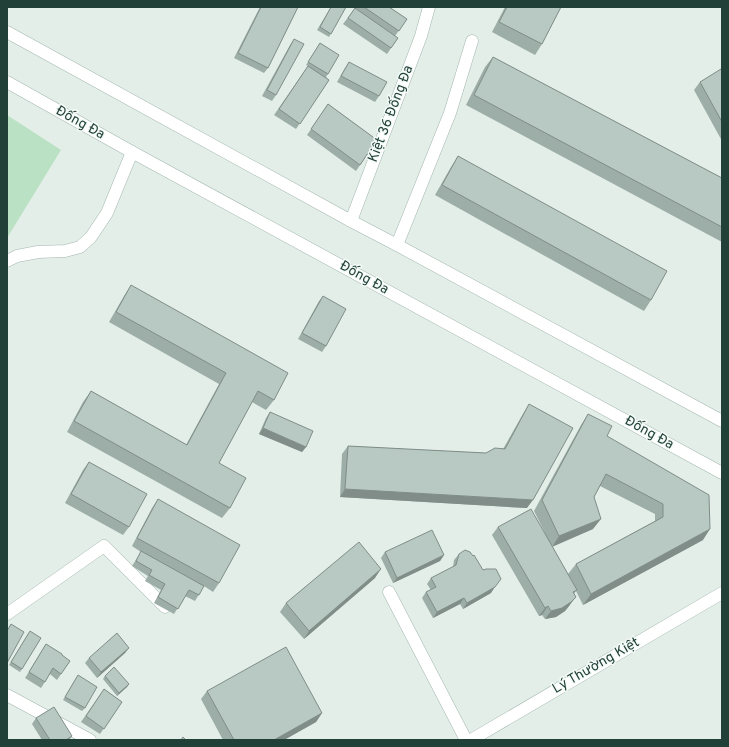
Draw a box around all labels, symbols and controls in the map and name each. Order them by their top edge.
street label: Kiệt 36 Đống Đa [365,63,417,165]
street label: Đống Đa [52,103,108,143]
street label: Đống Đa [336,258,392,298]
street label: Đống Đa [621,413,677,453]
street label: Lý Thường Kiệt [549,634,643,698]

